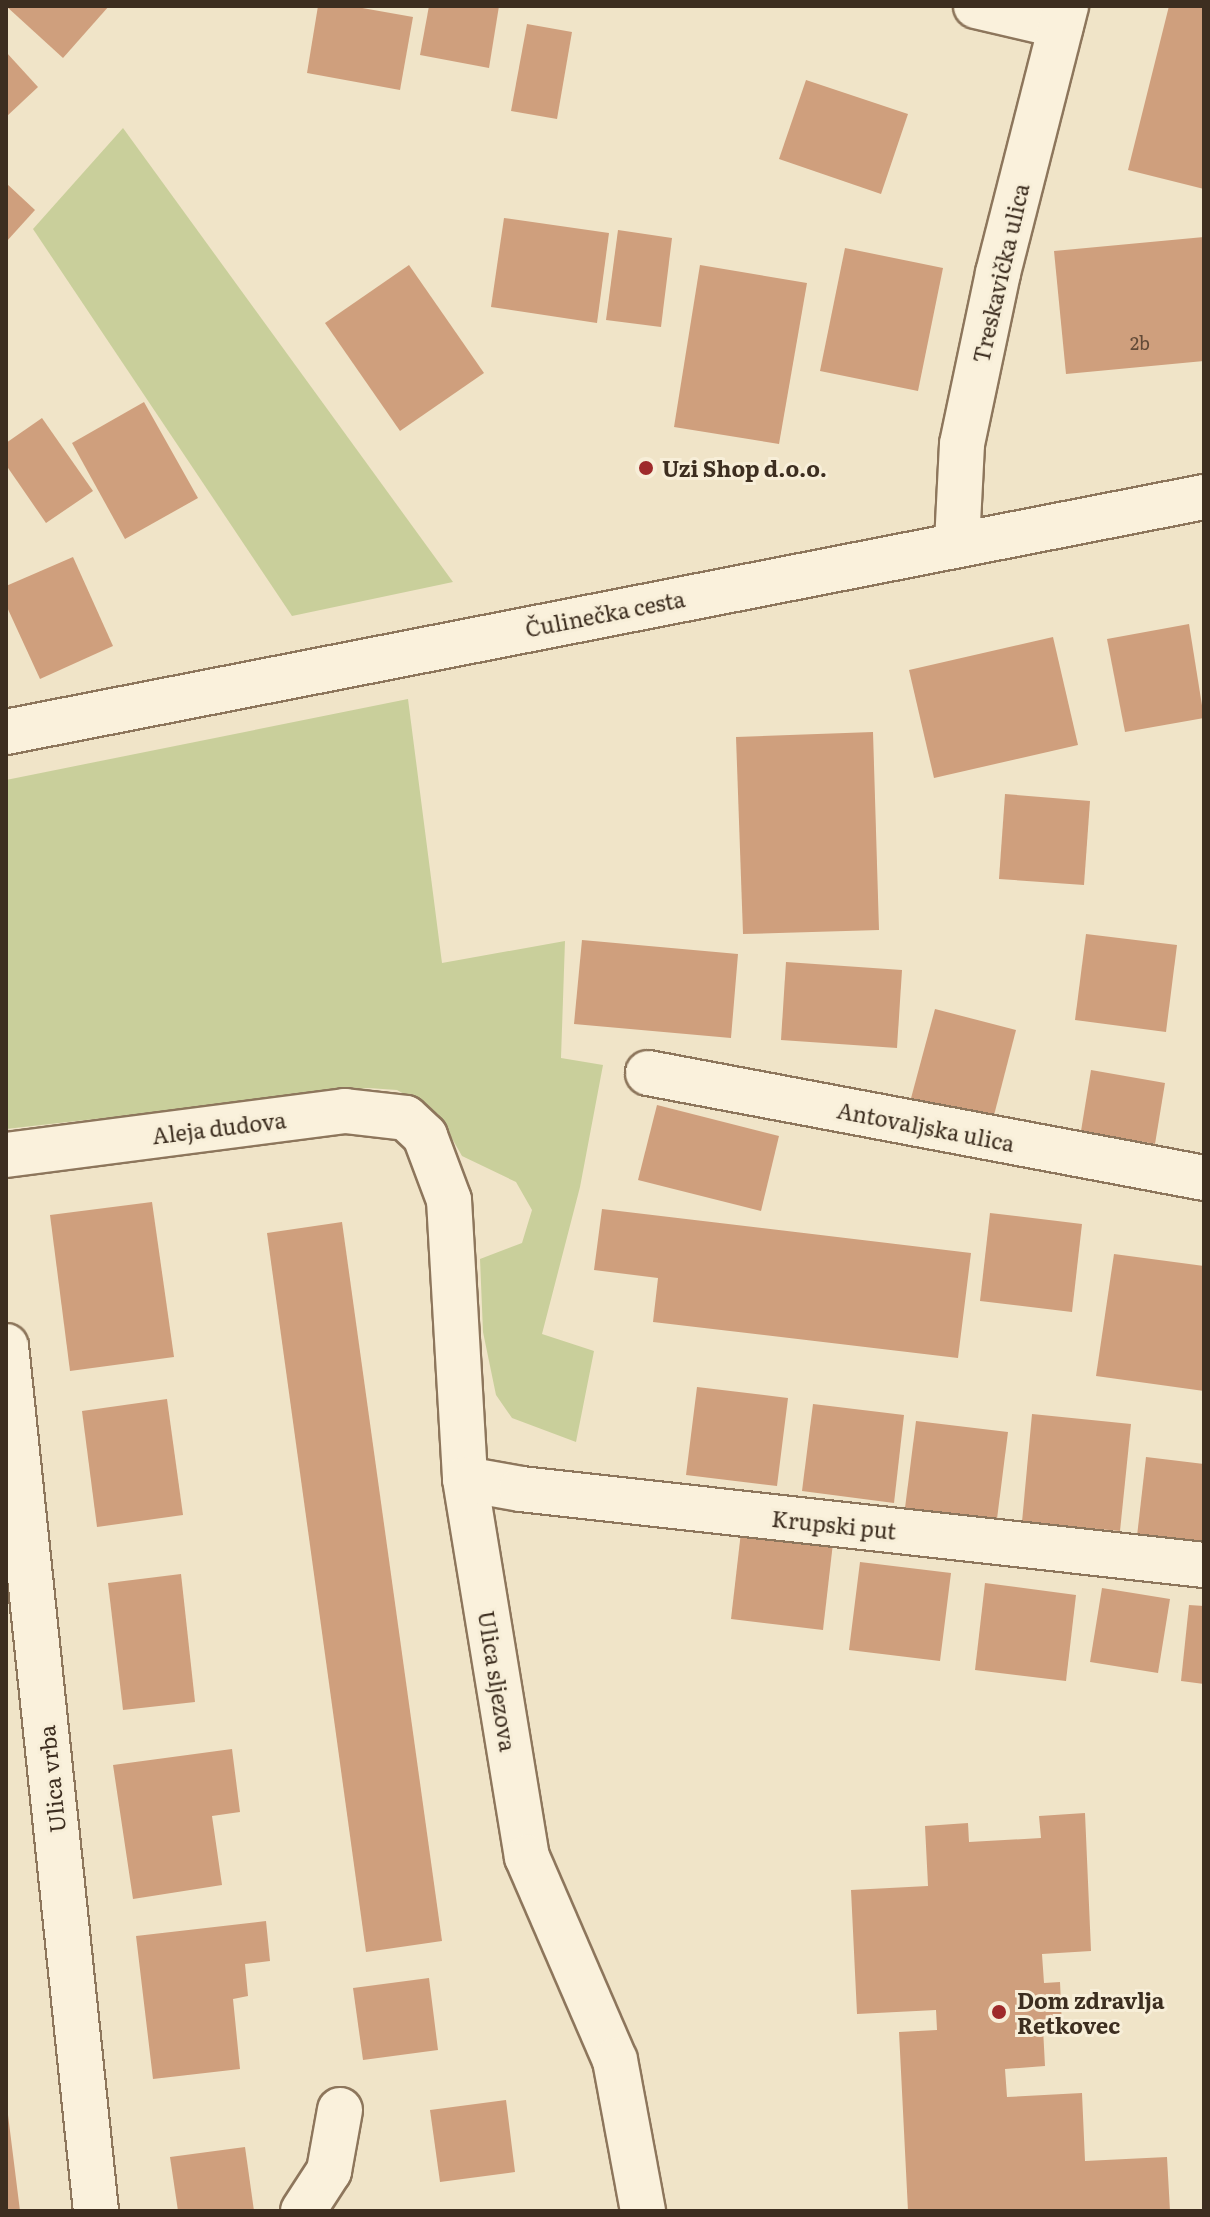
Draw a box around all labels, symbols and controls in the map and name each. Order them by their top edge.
street label: Treskavička ulica [966,181,1034,365]
house number: 2b [1130,332,1150,354]
place label: Uzi Shop d.o.o. [662,455,827,481]
marker: Uzi Shop d.o.o. [637,459,655,477]
street label: Čulinečka cesta [523,585,687,641]
street label: Antovaljska ulica [835,1096,1017,1156]
street label: Aleja dudova [150,1106,288,1148]
street label: Krupski put [771,1504,897,1544]
street label: Ulica sljezova [474,1609,522,1753]
street label: Ulica vrba [32,1724,70,1834]
place label: Dom zdravlja Retkovec [1017,1986,1164,2038]
marker: Dom zdravlja Retkovec [988,2001,1010,2023]

